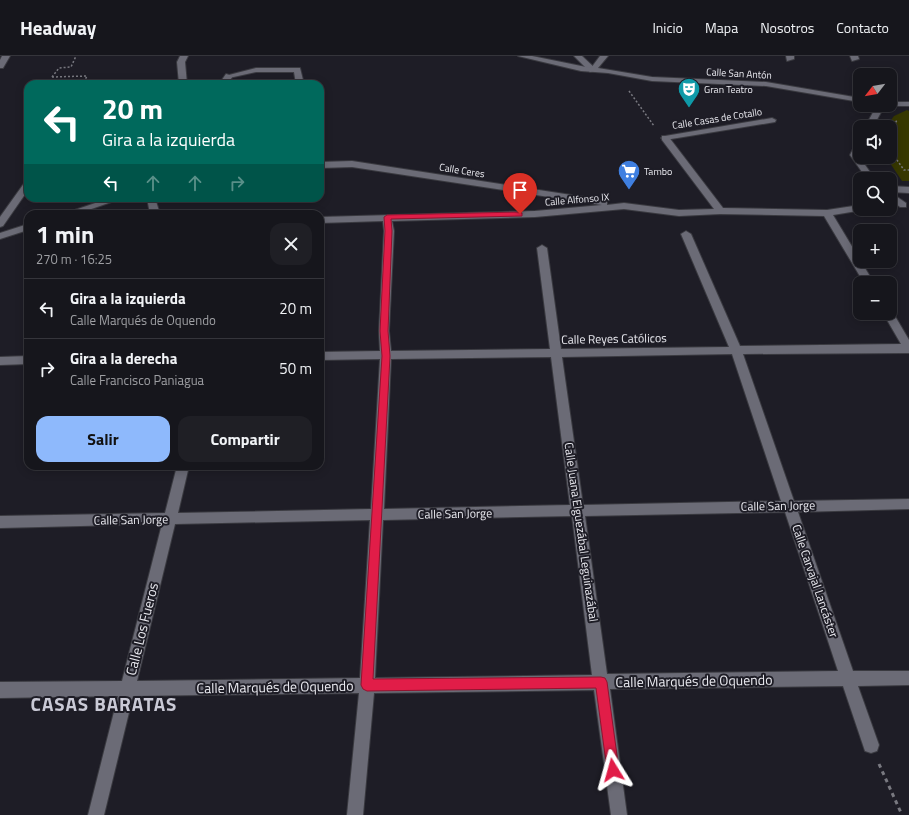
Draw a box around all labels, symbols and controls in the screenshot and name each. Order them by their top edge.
text: Headway [20,13,96,42]
text: Inicio [652,17,683,38]
text: Mapa [705,17,738,38]
text: Nosotros [760,17,814,38]
text: Contacto [836,17,889,38]
street label: Calle San Antón [706,64,772,83]
north arrow [853,68,897,112]
map controls [853,68,897,320]
theatre icon: Gran Teatro [676,76,702,109]
place label: Gran Teatro [704,82,753,97]
text: 20 m [102,87,163,130]
icon: left [36,96,88,148]
street label: Calle Casas de Cotallo [671,104,763,133]
button: sound [853,120,897,164]
text: Gira a la izquierda [102,126,235,153]
supermarket icon: Tambo [616,158,642,191]
street label: Calle Ceres [438,160,486,182]
place label: Tambo [644,164,672,179]
icon: left [100,172,122,194]
icon: ahead [142,172,164,194]
icon: ahead [184,172,206,194]
icon: right [226,172,248,194]
button: search [853,172,897,216]
pin [503,173,537,214]
icon: arrive [509,179,531,201]
street label: Calle Alfonso IX [544,189,610,210]
text: 1 min [36,216,94,252]
button: close [270,223,312,265]
button: + [853,224,897,268]
text: 270 m · 16:25 [36,249,112,269]
button: − [853,276,897,320]
text: Gira a la izquierda [70,287,186,310]
text: 20 m [279,297,312,320]
icon: left [36,298,58,320]
text: Calle Marqués de Oquendo [70,310,216,330]
street label: Calle Reyes Católicos [561,328,667,349]
text: Gira a la derecha [70,347,177,370]
text: 50 m [279,357,312,380]
icon: right [36,358,58,380]
text: Calle Francisco Paniagua [70,370,204,390]
button: Salir [36,416,170,462]
button: Compartir [178,416,312,462]
street label: Calle Juana Elguezábal Leguinazábal [560,441,603,623]
street label: Calle San Jorge [741,495,815,516]
street label: Calle San Jorge [418,503,492,524]
street label: Calle San Jorge [94,509,168,530]
street label: Calle Carvajal Lancáster [787,522,844,640]
street label: Calle Los Fueros [120,580,163,678]
street label: Calle Marqués de Oquendo [615,669,773,692]
street label: Calle Marqués de Oquendo [196,675,354,698]
district label: CASAS BARATAS [31,689,177,718]
position arrow [592,749,634,791]

